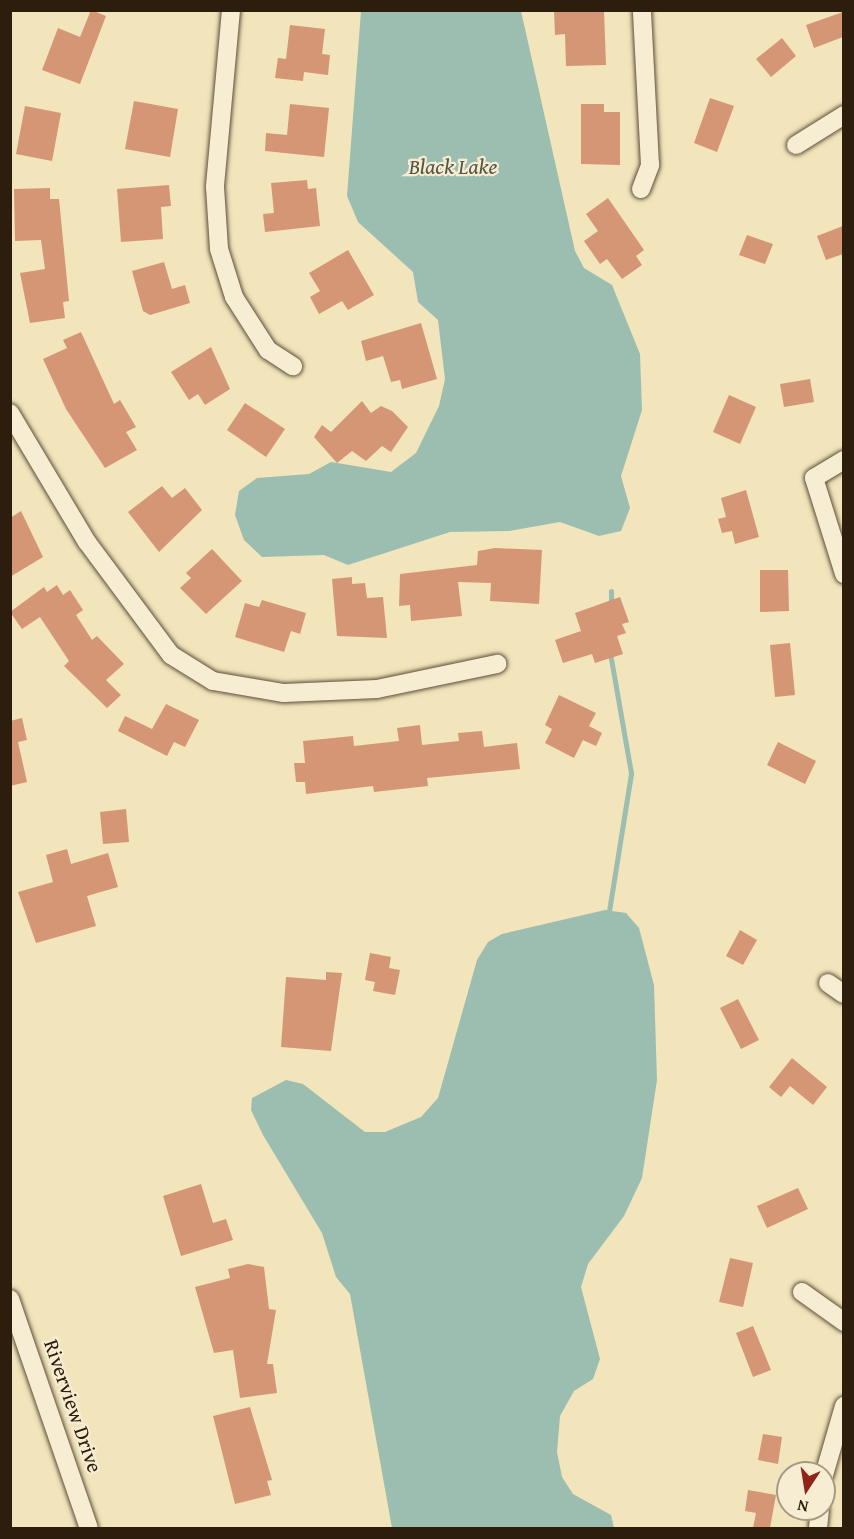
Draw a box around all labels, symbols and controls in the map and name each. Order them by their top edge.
water label: Black Lake [409,154,497,180]
street label: Riverview Drive [38,1336,108,1476]
north arrow [776,1461,836,1521]
text: N [795,1494,810,1520]

